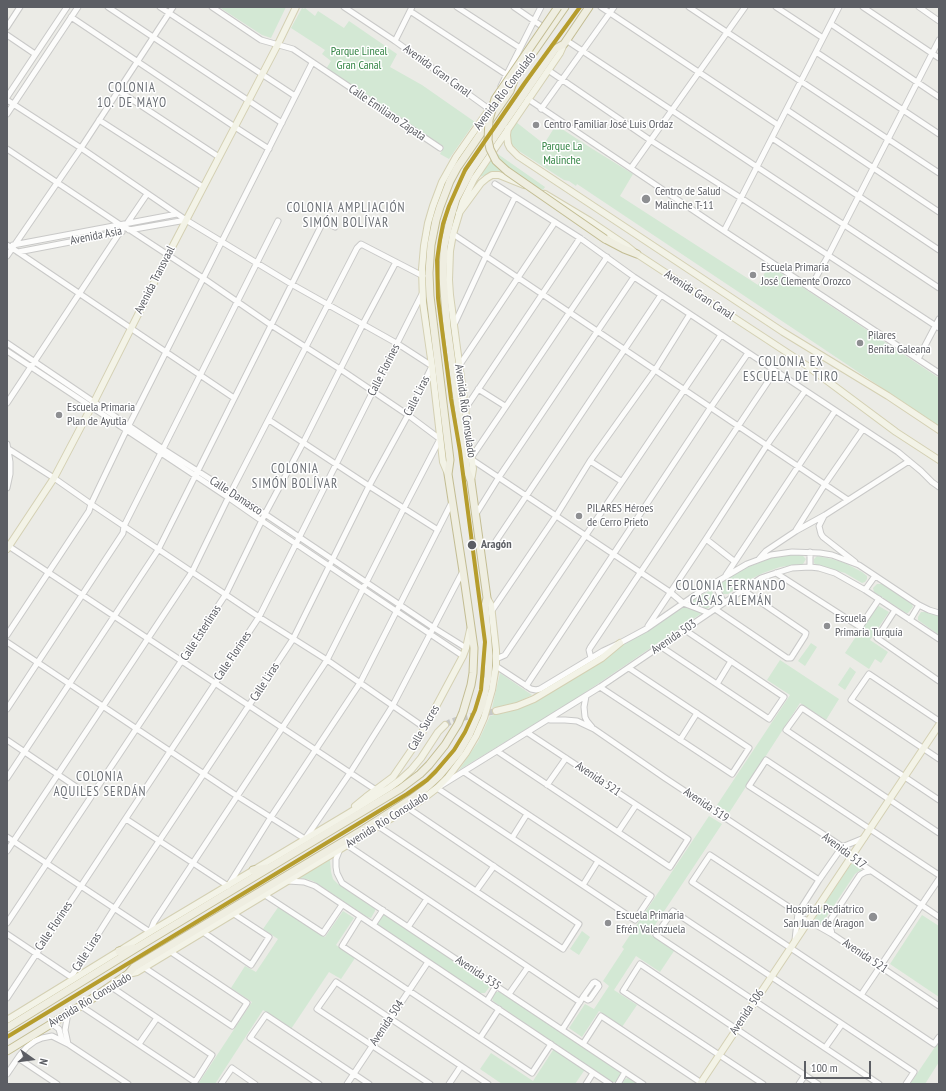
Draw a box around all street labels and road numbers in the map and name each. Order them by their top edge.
street label: Avenida Gran Canal [400,42,474,100]
street label: Avenida Río Consulado [471,49,539,133]
street label: Calle Emiliano Zapata [346,82,428,144]
street label: Avenida Asia [69,224,123,248]
street label: Avenida Transvaal [132,244,178,316]
street label: Avenida Gran Canal [661,267,737,323]
street label: Calle Florines [365,342,403,398]
street label: Avenida Río Consulado [451,363,479,459]
street label: Calle Liras [401,374,433,418]
street label: Calle Damasco [207,474,265,518]
street label: Calle Esterlinas [178,602,224,664]
street label: Avenida 503 [649,617,699,657]
street label: Calle Florines [211,629,255,683]
street label: Calle Liras [247,660,283,704]
street label: Calle Sucres [405,703,443,753]
street label: Avenida 521 [573,759,623,799]
street label: Avenida 519 [681,785,731,825]
street label: Avenida Río Consulado [343,789,431,851]
street label: Avenida 517 [819,830,869,872]
street label: Calle Florines [32,899,76,953]
street label: Calle Liras [69,930,105,974]
street label: Avenida 521 [840,936,890,976]
street label: Avenida 535 [453,953,503,993]
street label: Avenida Río Consulado [46,970,134,1030]
street label: Avenida 506 [727,987,767,1037]
street label: Avenida 504 [367,998,407,1048]

